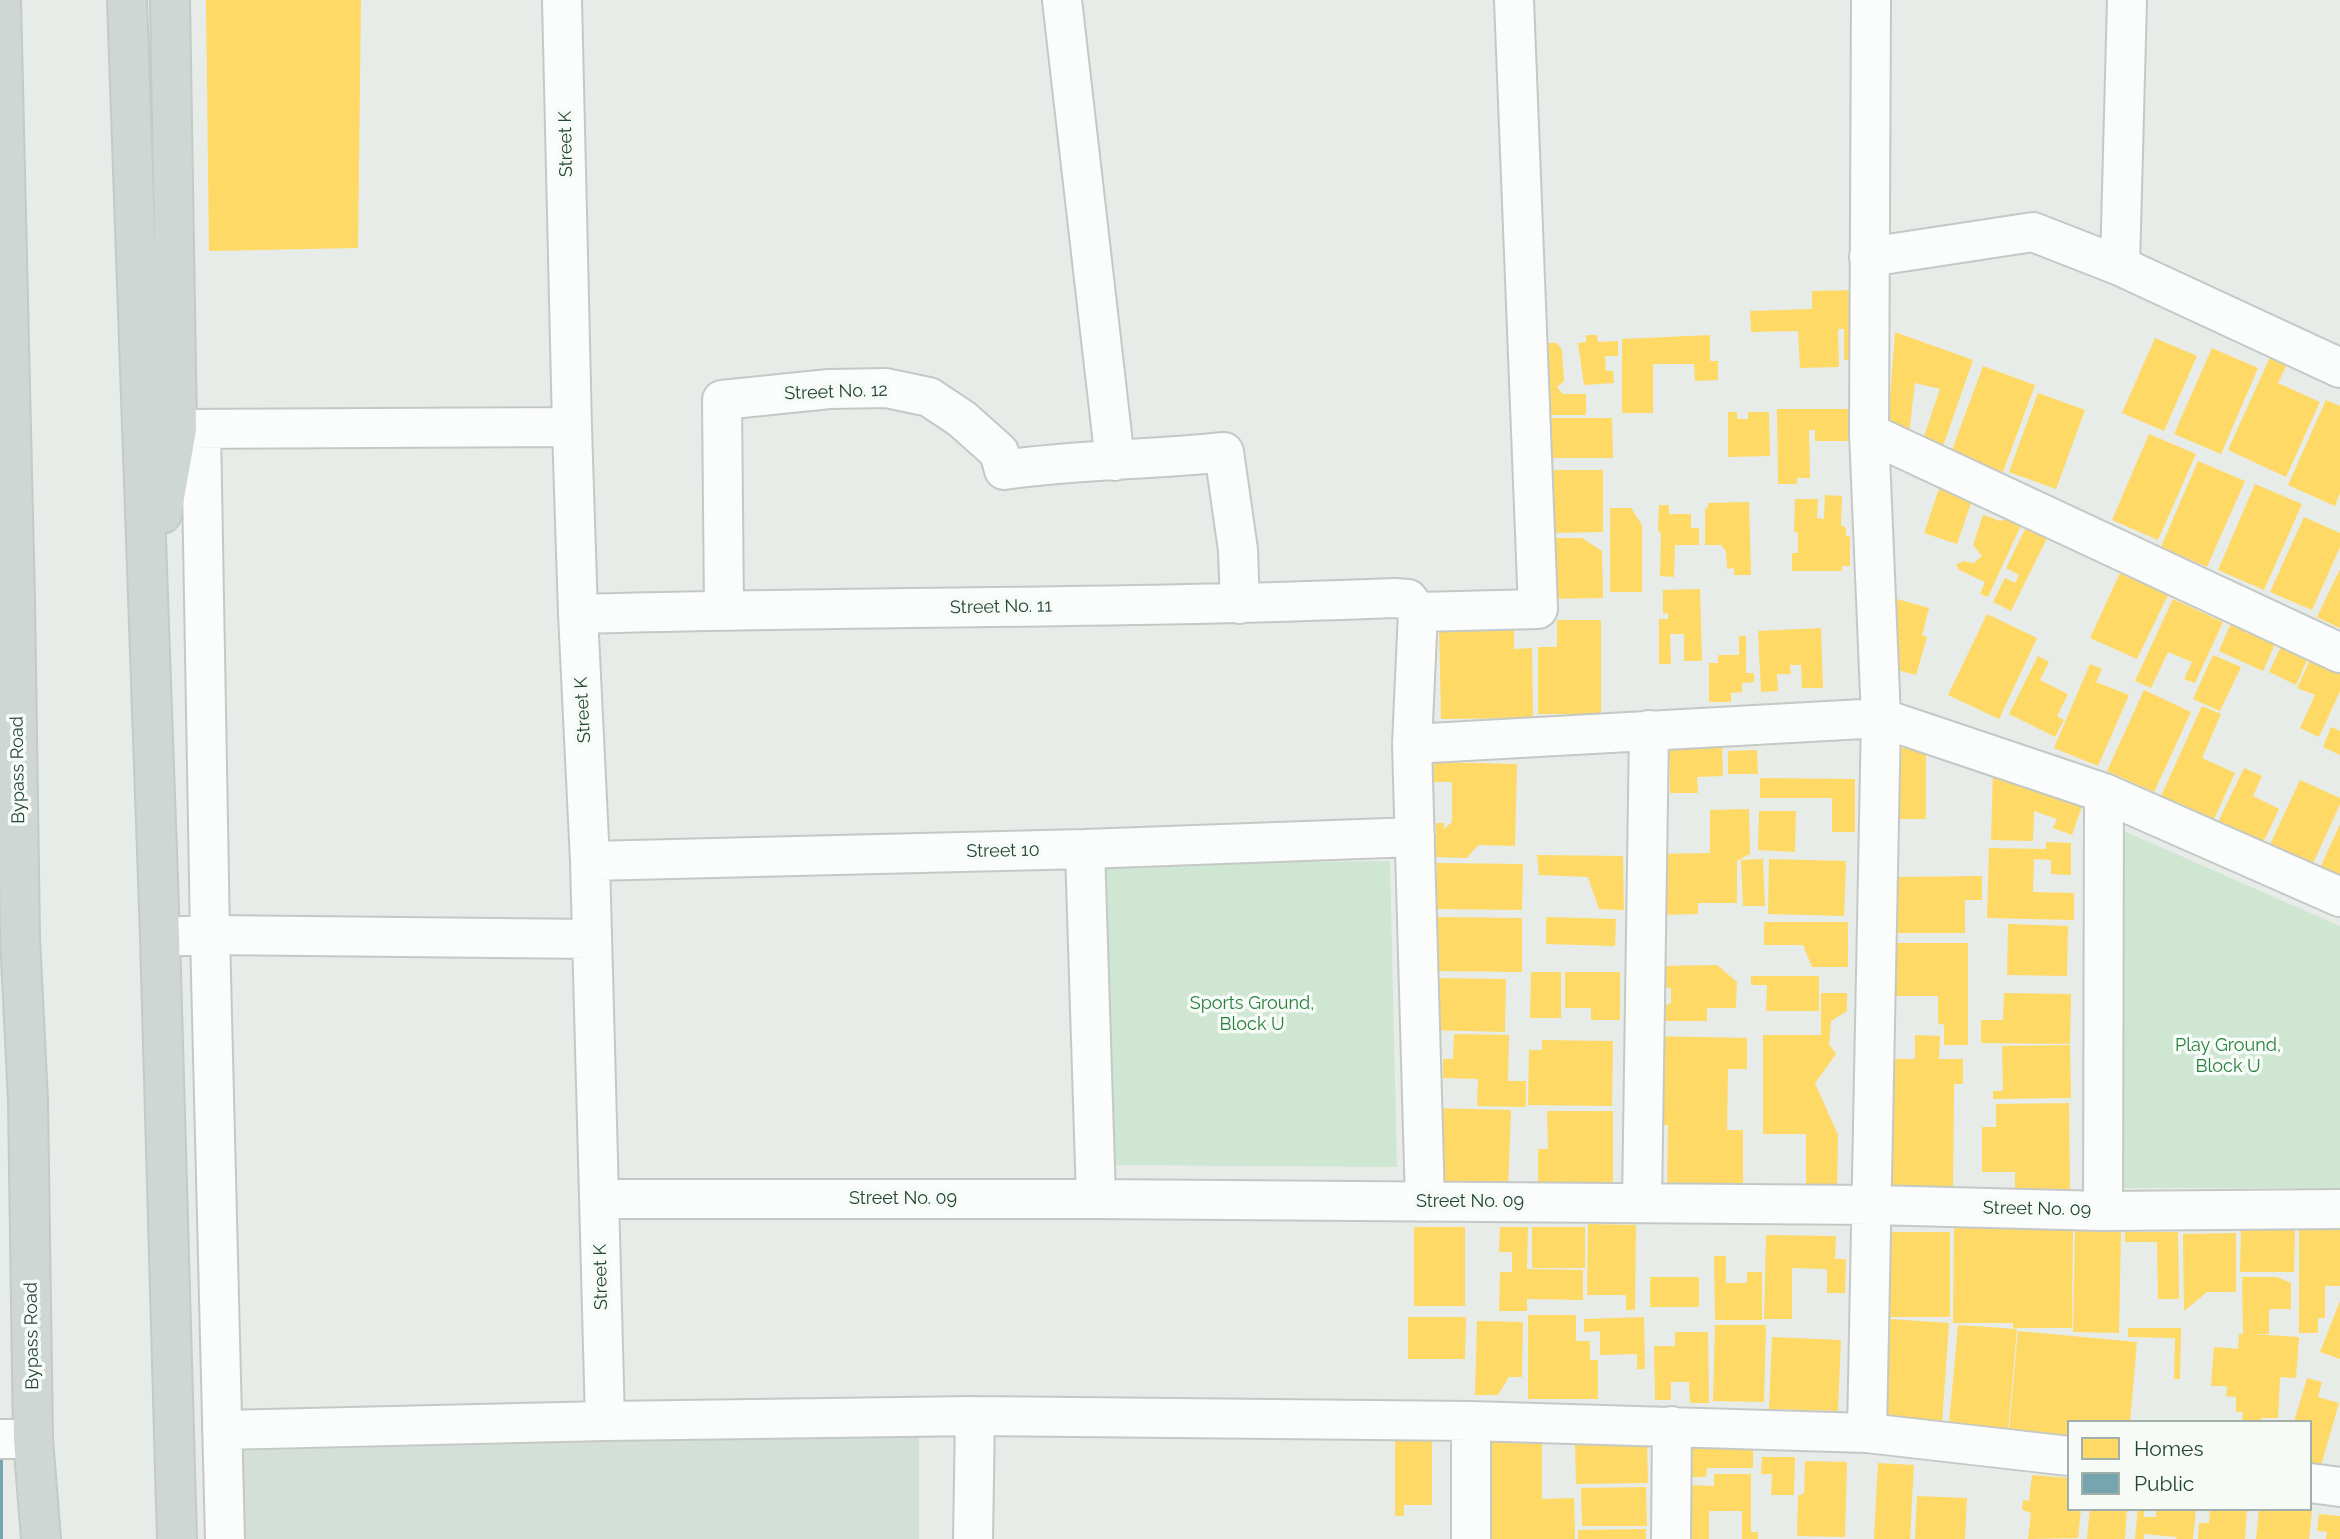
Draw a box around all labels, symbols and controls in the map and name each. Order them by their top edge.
street label: Street K [555,111,577,177]
street label: Street No. 12 [784,379,888,405]
street label: Street No. 11 [950,595,1052,619]
street label: Street K [570,676,596,744]
street label: Bypass Road [6,716,30,824]
street label: Street 10 [966,840,1040,862]
park label: Sports Ground, Block U [1190,993,1314,1036]
park label: Play Ground, Block U [2175,1035,2281,1078]
street label: Street No. 09 [849,1188,957,1210]
street label: Street No. 09 [1416,1191,1524,1213]
street label: Street No. 09 [1983,1197,2091,1221]
street label: Street K [590,1244,612,1310]
street label: Bypass Road [20,1282,44,1390]
legend [2067,1420,2312,1511]
text: Homes [2134,1436,2204,1461]
text: Public [2134,1471,2194,1496]

